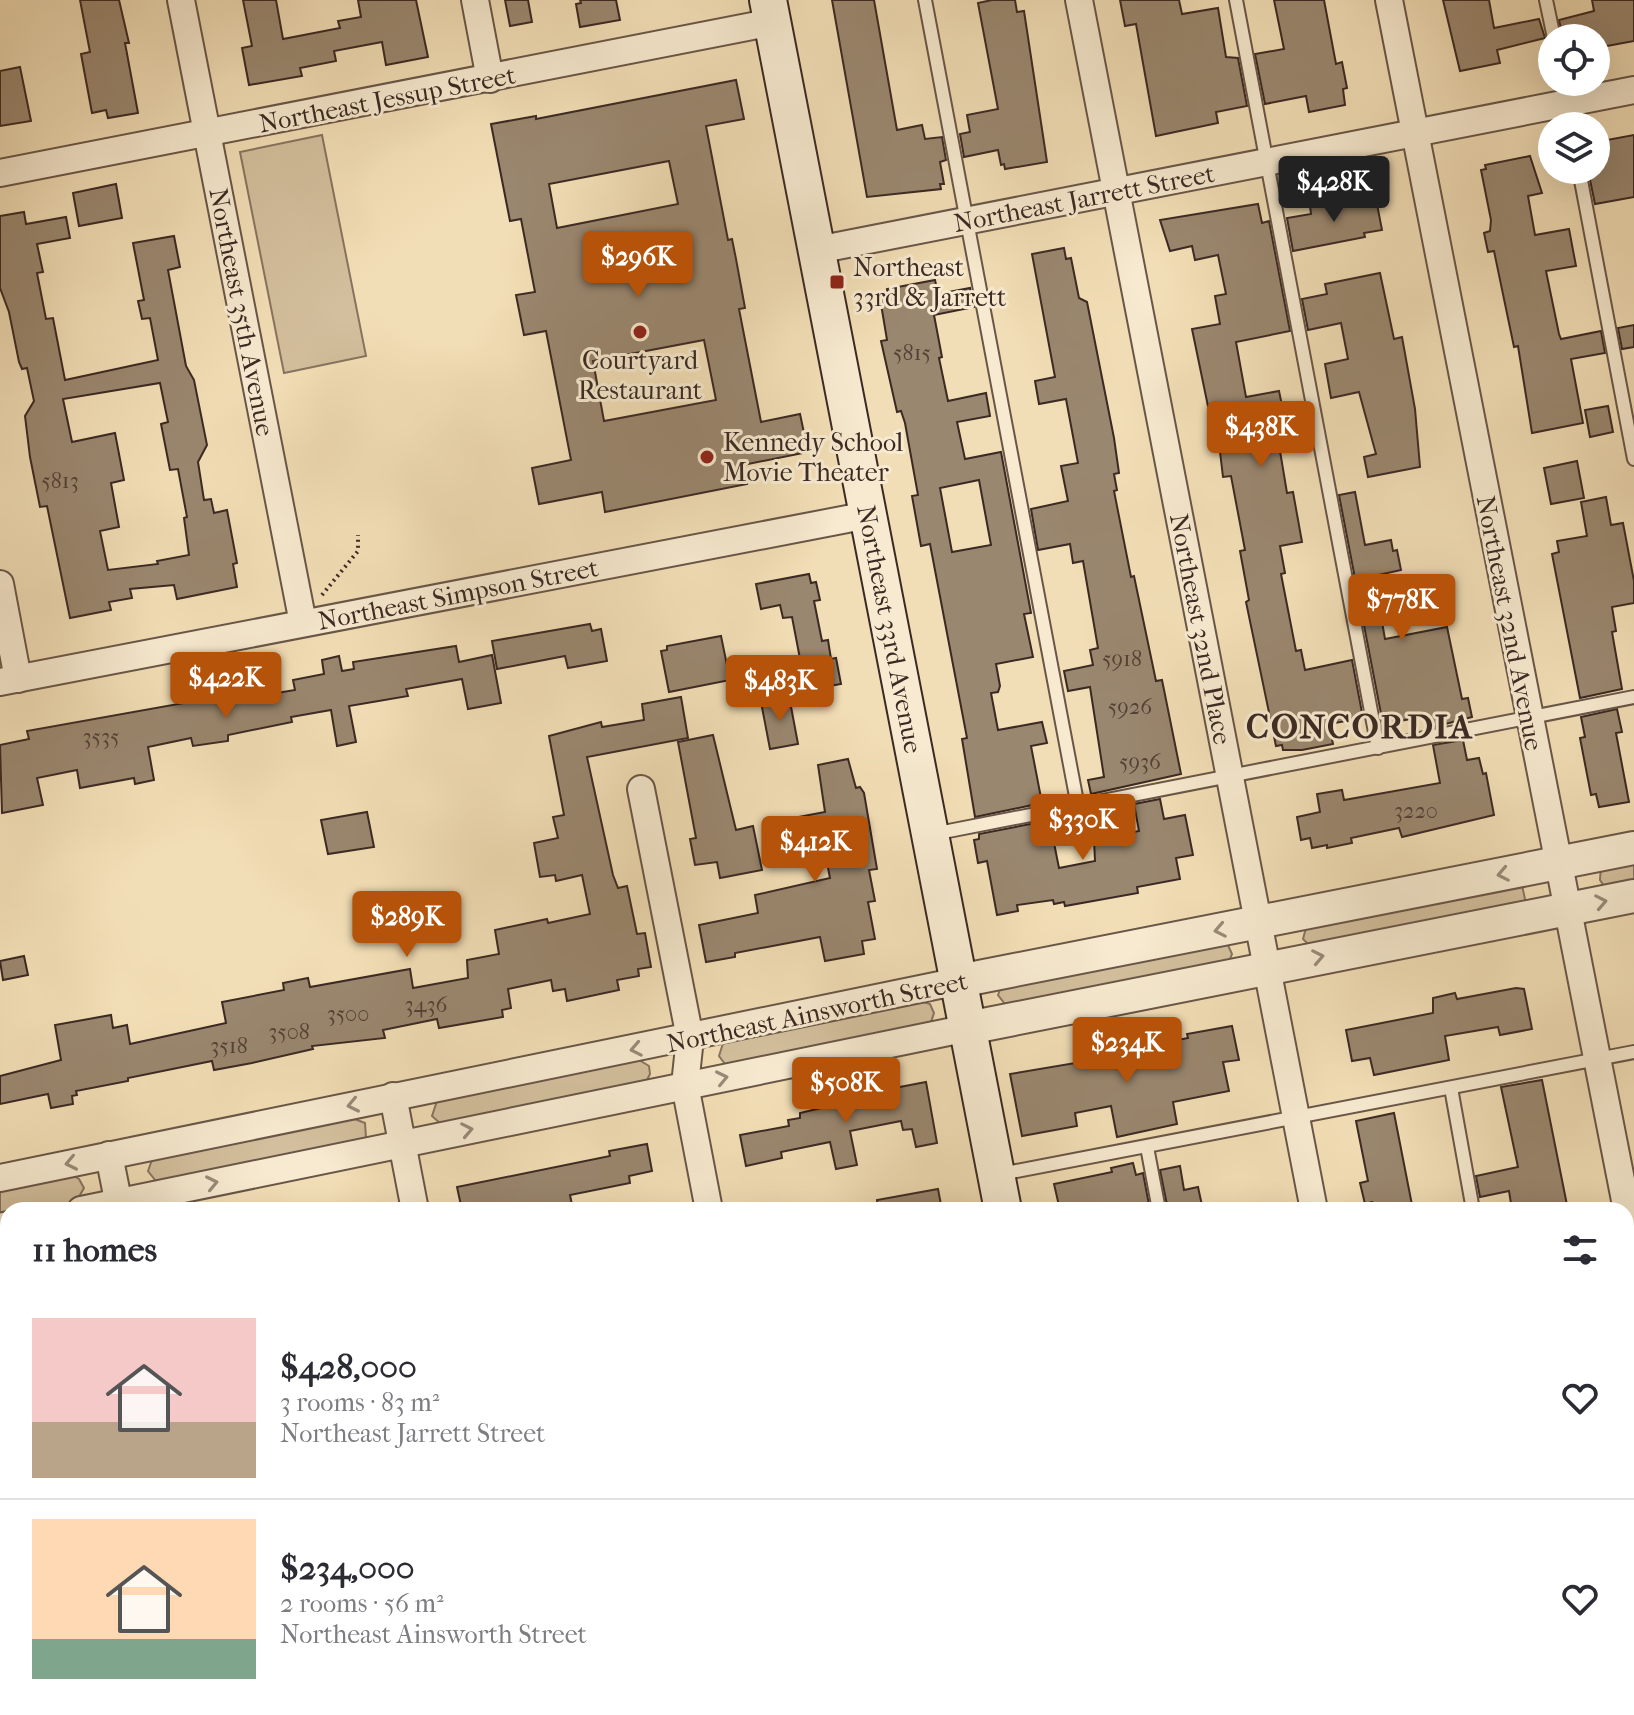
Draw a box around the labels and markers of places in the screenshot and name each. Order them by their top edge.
pin: $428K [1278,156,1390,224]
pin: $296K [582,231,694,299]
place label: Northeast 33rd & Jarrett [853,252,1007,313]
marker: Northeast 33rd & Jarrett [828,273,846,291]
marker: Courtyard Restaurant [631,323,649,341]
place label: Courtyard Restaurant [578,345,703,406]
pin: $438K [1205,401,1317,469]
place label: Kennedy School Movie Theater [723,427,903,488]
marker: Kennedy School Movie Theater [698,448,716,466]
pin: $778K [1346,574,1458,642]
pin: $422K [170,652,282,720]
pin: $483K [724,655,836,723]
pin: $330K [1027,794,1139,862]
pin: $412K [759,816,871,884]
pin: $289K [351,891,463,959]
pin: $234K [1071,1017,1183,1085]
pin: $508K [790,1057,902,1125]

